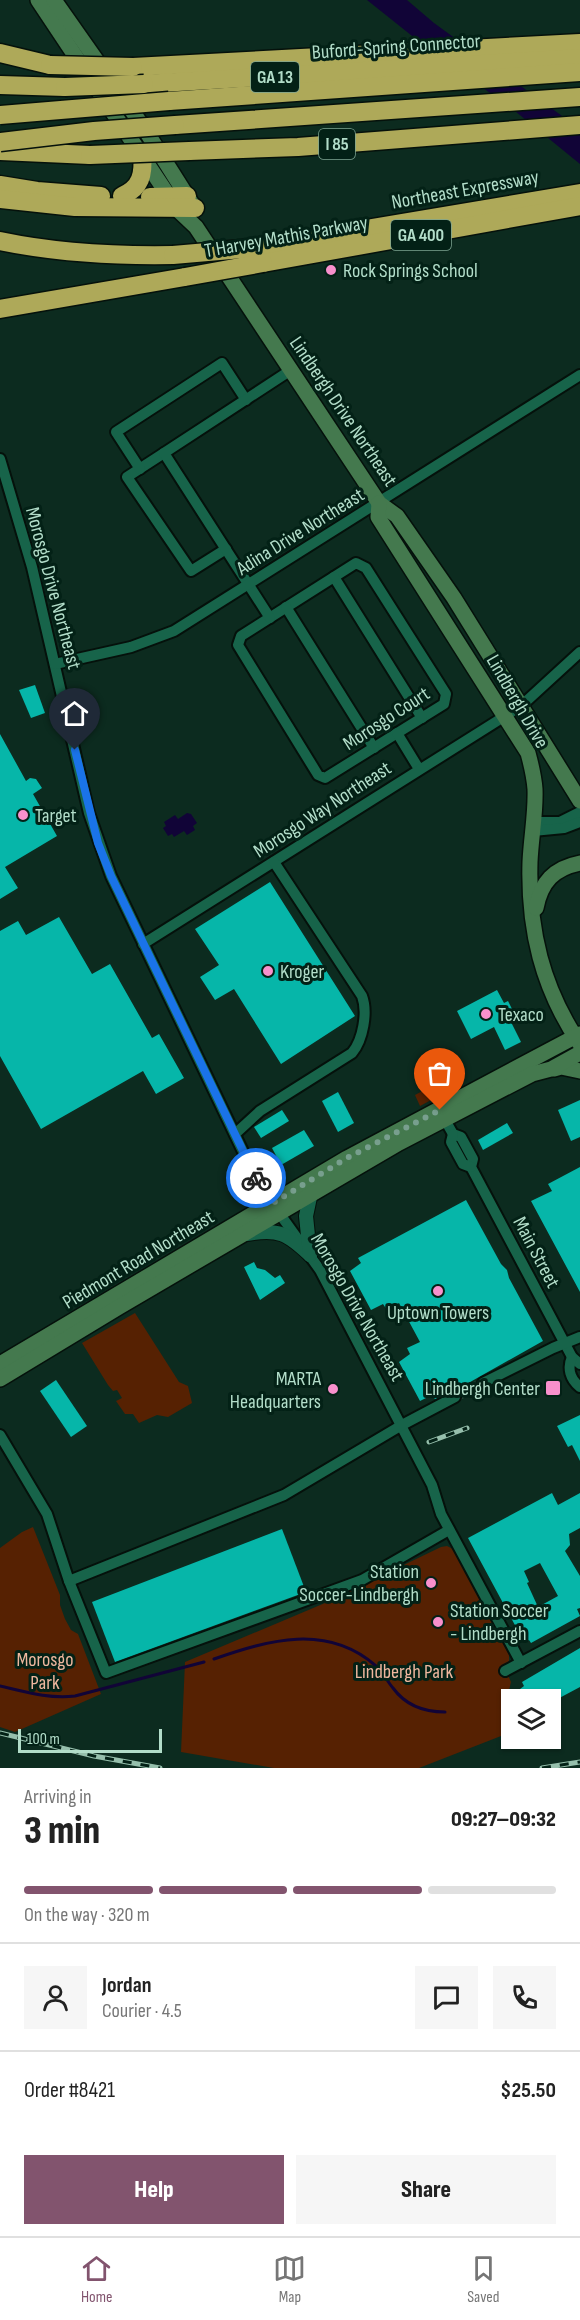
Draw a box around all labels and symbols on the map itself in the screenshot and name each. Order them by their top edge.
street label: Buford-Spring Connector [311,29,481,65]
road number: GA 13 [251,62,299,92]
road number: I 85 [319,129,355,159]
street label: Northeast Expressway [390,165,541,215]
street label: T Harvey Mathis Parkway [203,211,370,263]
road number: GA 400 [391,220,451,250]
place label: Rock Springs School [343,259,478,283]
marker: Rock Springs School [324,263,338,277]
street label: Lindbergh Drive Northeast [284,332,402,491]
street label: Adina Drive Northeast [231,483,369,581]
street label: Morosgo Drive Northeast [20,505,86,672]
street label: Lindbergh Drive [481,650,554,753]
street label: Morosgo Court [339,682,434,756]
pin [49,688,100,750]
street label: Morosgo Way Northeast [249,756,396,863]
place label: Target [35,804,77,828]
marker: Target [16,808,30,822]
place label: Kroger [280,960,325,984]
marker: Kroger [261,964,275,978]
place label: Texaco [498,1003,544,1027]
marker: Texaco [479,1007,493,1021]
pin [414,1048,465,1110]
courier [226,1148,286,1208]
street label: Piedmont Road Northeast [58,1205,219,1315]
street label: Main Street [507,1213,565,1292]
street label: Morosgo Drive Northeast [305,1229,409,1386]
marker: Uptown Towers [431,1284,445,1298]
place label: Uptown Towers [387,1301,489,1325]
place label: MARTA Headquarters [230,1367,321,1414]
place label: Lindbergh Center [425,1377,540,1401]
marker: Lindbergh Center [544,1379,562,1397]
marker: MARTA Headquarters [326,1382,340,1396]
place label: Station Soccer-Lindbergh [299,1560,419,1607]
marker: Station Soccer-Lindbergh [424,1576,438,1590]
place label: Station Soccer - Lindbergh [450,1599,549,1646]
marker: Station Soccer - Lindbergh [431,1615,445,1629]
park label: Morosgo Park [16,1648,74,1695]
park label: Lindbergh Park [355,1660,454,1684]
scale bar [18,1726,162,1754]

